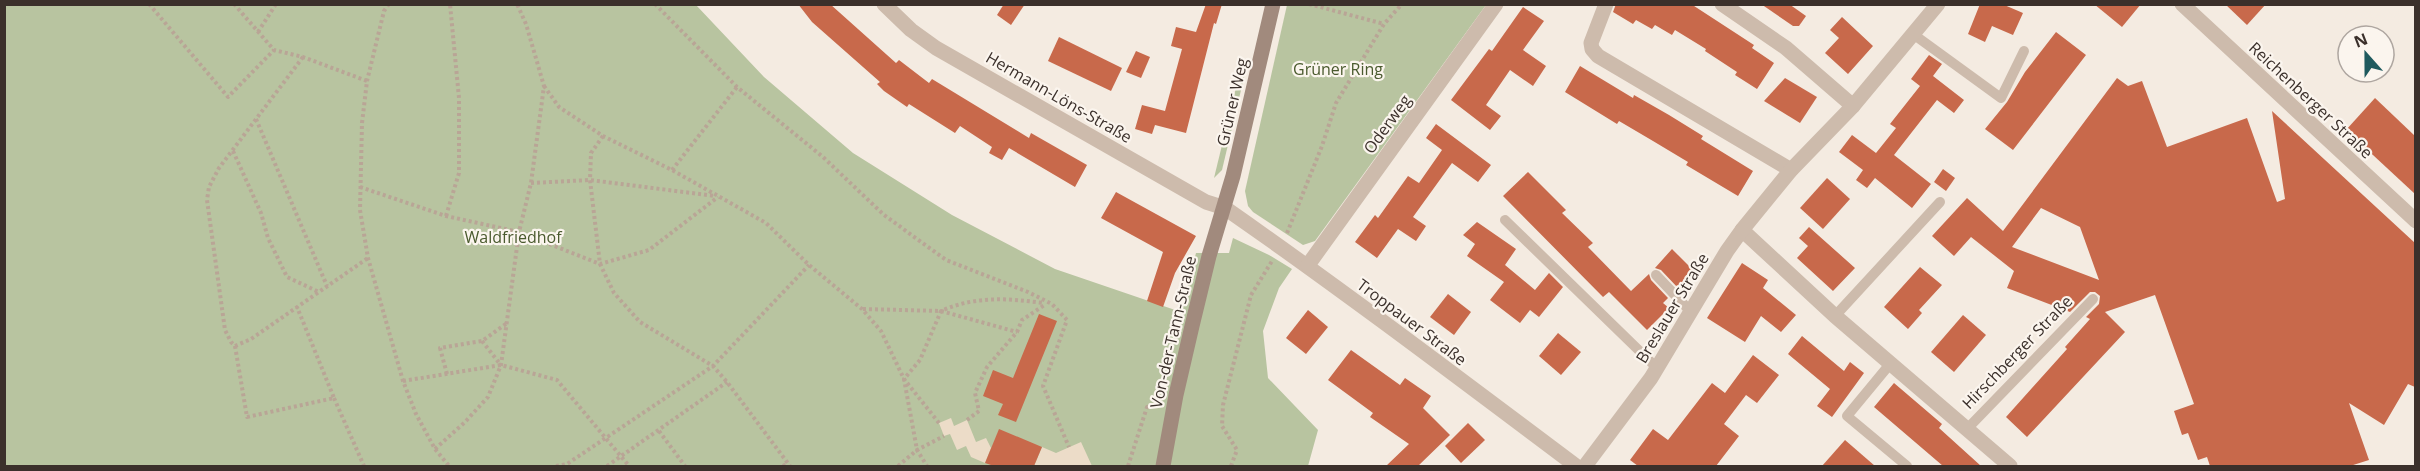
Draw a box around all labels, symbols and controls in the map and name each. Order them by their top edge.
north arrow [2336,24,2396,84]
text: N [2351,27,2371,53]
street label: Reichenberger Straße [2244,37,2378,163]
street label: Hermann-Löns-Straße [982,46,1136,148]
street label: Grüner Weg [1211,55,1253,148]
park label: Grüner Ring [1293,58,1383,80]
street label: Oderweg [1358,90,1416,158]
park label: Waldfriedhof [464,226,563,248]
street label: Breslauer Straße [1630,249,1714,367]
street label: Von-der-Tann-Straße [1145,254,1201,410]
street label: Troppauer Straße [1353,274,1471,370]
street label: Hirschberger Straße [1957,290,2077,414]

